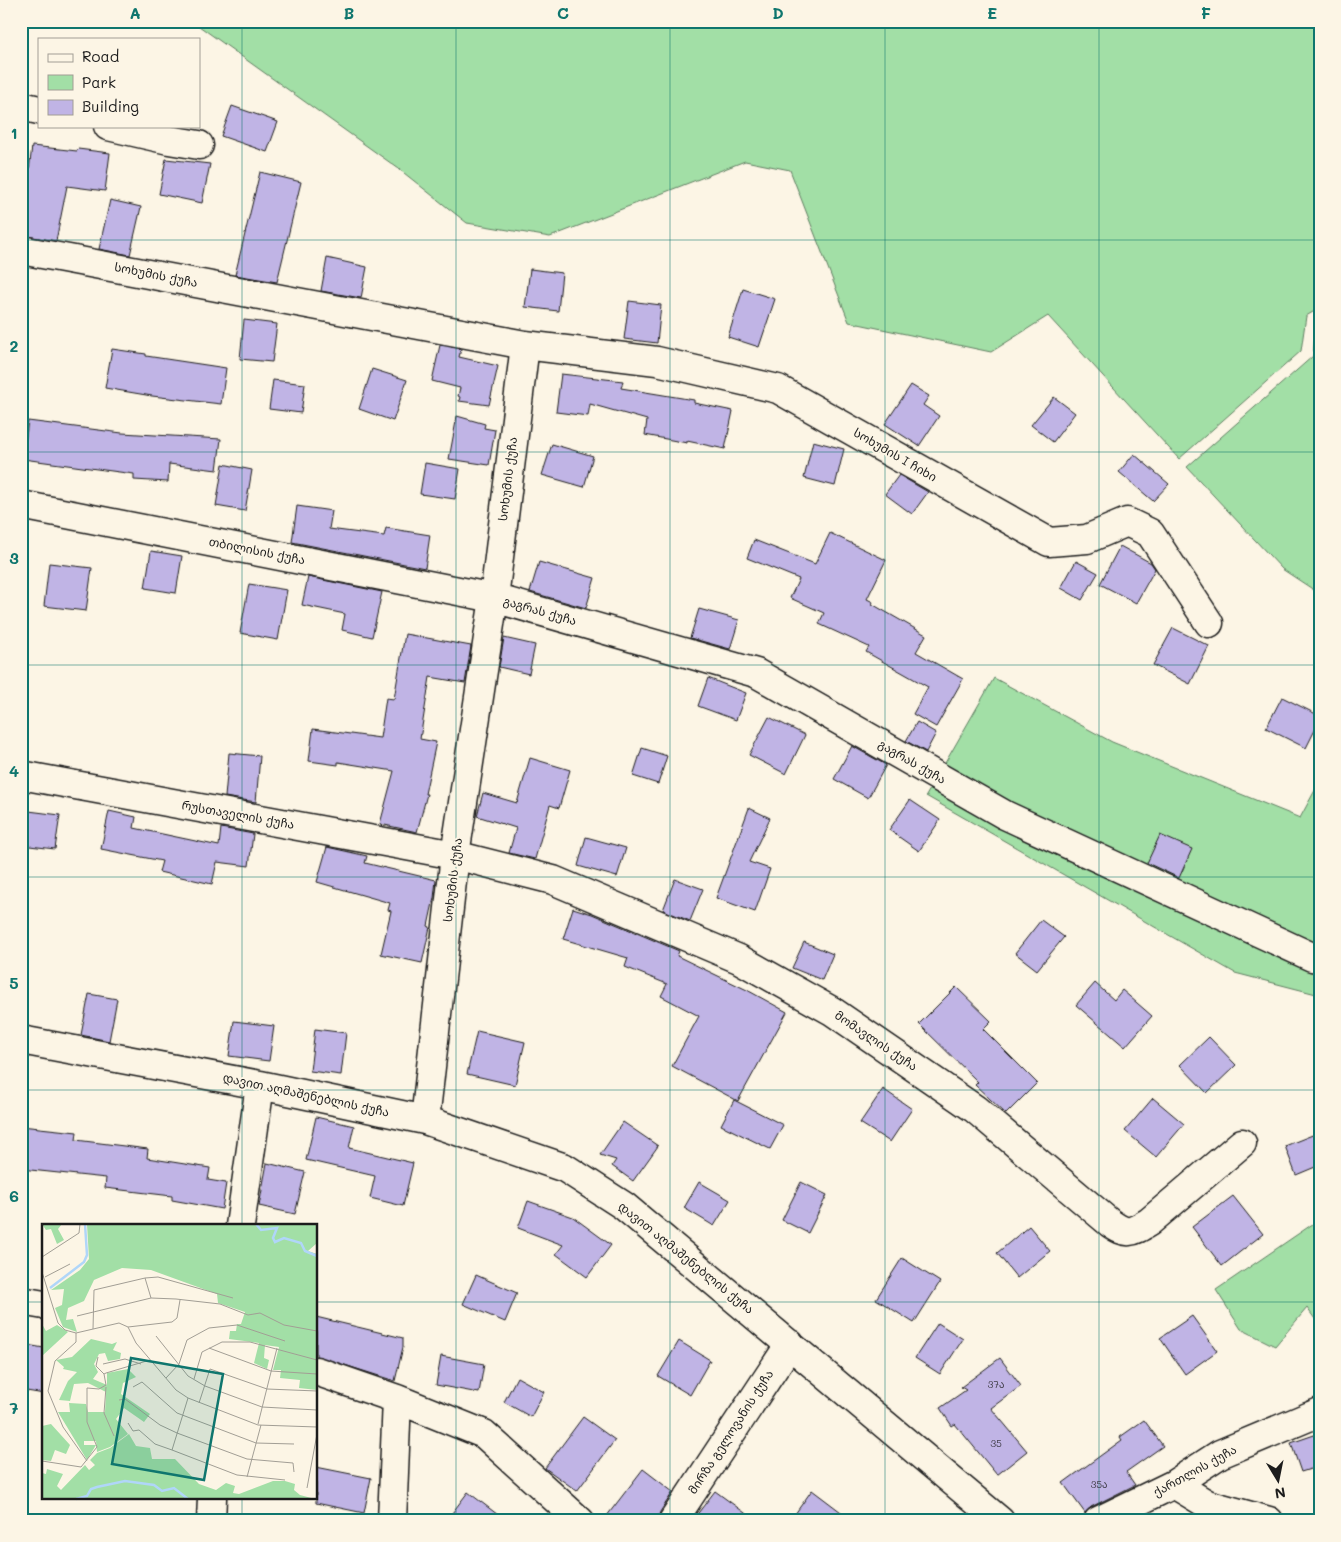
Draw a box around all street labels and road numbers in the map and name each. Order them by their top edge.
street label: სოხუმის ქუჩა [113,258,199,290]
street label: სოხუმის I ჩიხი [851,424,940,485]
street label: სოხუმის ქუჩა [494,436,520,522]
street label: თბილისის ქუჩა [207,533,307,568]
street label: გაგრას ქუჩა [502,592,579,628]
street label: გაგრას ქუჩა [876,735,949,787]
street label: რუსთაველის ქუჩა [181,796,296,833]
street label: სოხუმის ქუჩა [439,837,465,923]
street label: მომავლის ქუჩა [832,1007,921,1075]
street label: დავით აღმაშენებლის ქუჩა [221,1069,391,1120]
street label: დავით აღმაშენებლის ქუჩა [615,1198,758,1318]
street label: მირზა გელოვანის ქუჩა [684,1366,777,1497]
street label: ქართლის ქუჩა [1150,1441,1240,1501]

